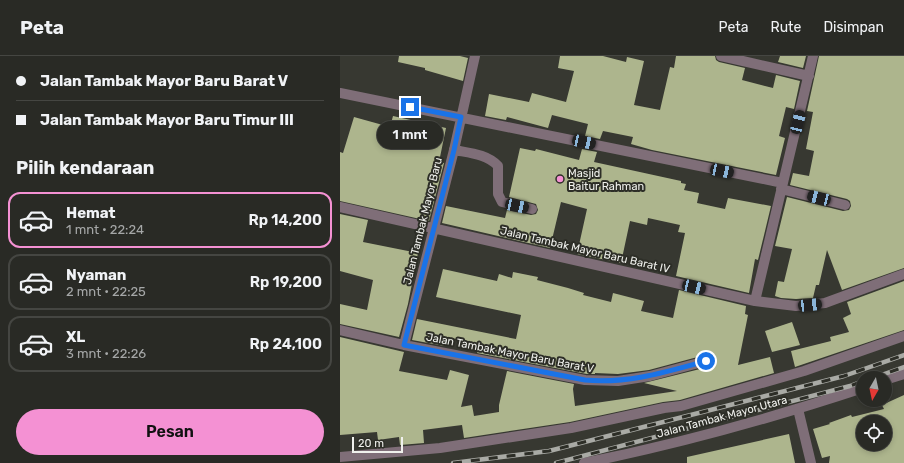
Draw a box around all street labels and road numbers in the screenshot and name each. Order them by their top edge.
street label: Jalan Tambak Mayor Baru [401,156,445,286]
street label: Jalan Tambak Mayor Baru Barat IV [499,224,671,276]
street label: Jalan Tambak Mayor Baru Barat V [425,330,595,376]
street label: Jalan Tambak Mayor Utara [655,393,789,441]

